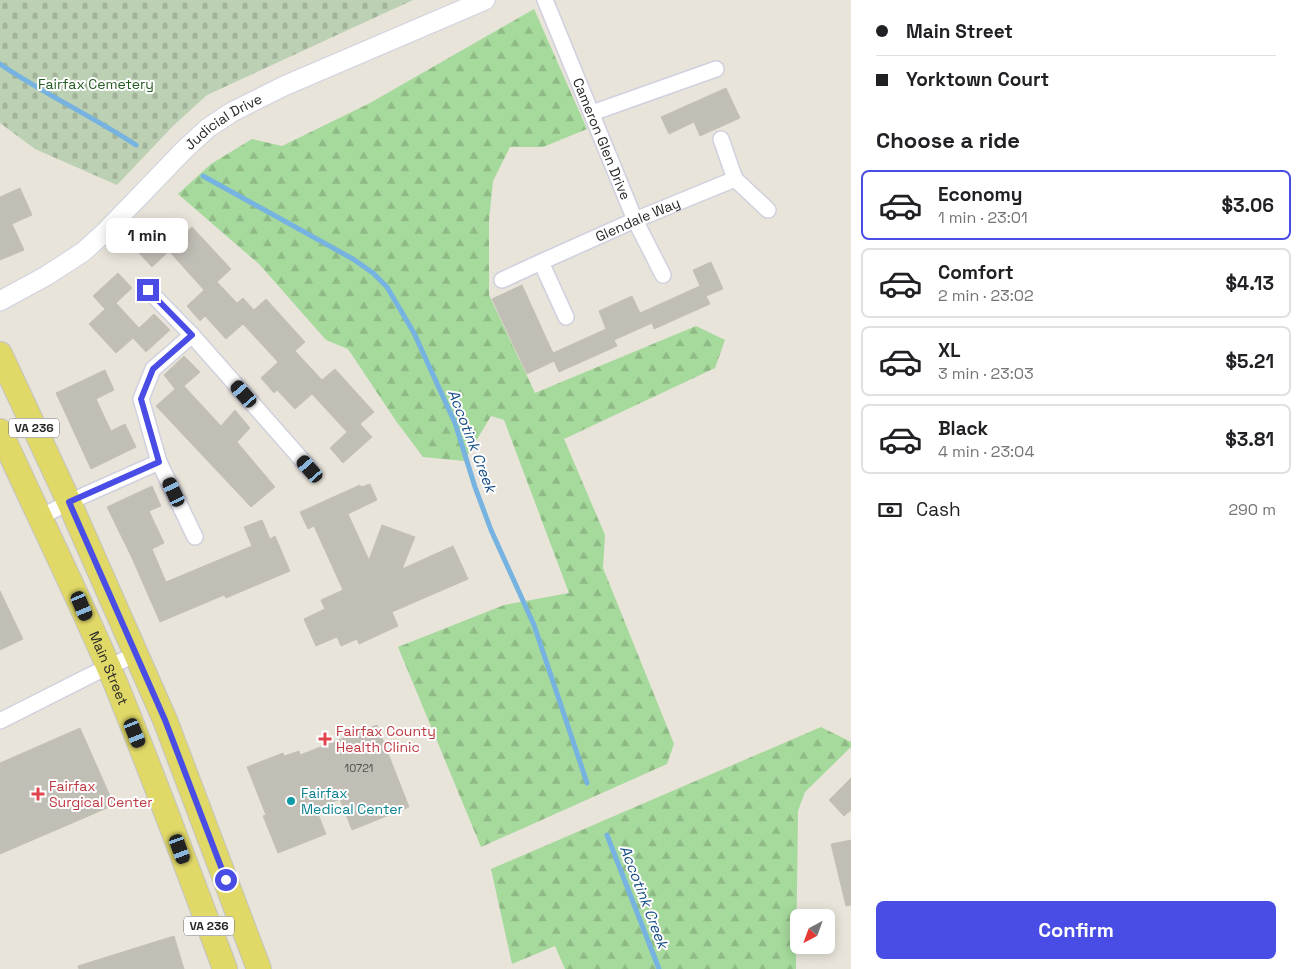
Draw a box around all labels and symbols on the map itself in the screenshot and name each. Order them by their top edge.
park label: Fairfax Cemetery [38,75,154,93]
street label: Cameron Glen Drive [569,75,635,202]
street label: Judicial Drive [181,90,265,154]
street label: Glendale Way [592,194,683,246]
callout: 1 min [107,218,189,252]
route end [137,279,159,301]
car [228,378,259,410]
water label: Accotink Creek [444,387,502,497]
road number: VA 236 [9,418,59,438]
car [294,453,325,485]
car [160,475,187,509]
car [69,589,94,623]
street label: Main Street [85,628,132,708]
car [122,716,147,750]
place label: Fairfax County Health Clinic [336,722,436,756]
marker: Fairfax County Health Clinic [318,732,332,746]
house number: 10721 [345,761,373,775]
place label: Fairfax Surgical Center [49,777,152,811]
place label: Fairfax Medical Center [301,784,403,818]
marker: Fairfax Surgical Center [31,787,45,801]
marker: Fairfax Medical Center [285,795,297,807]
car [167,832,192,866]
water label: Accotink Creek [616,843,674,953]
route start [215,869,237,891]
north arrow [790,909,835,954]
road number: VA 236 [184,916,234,936]

